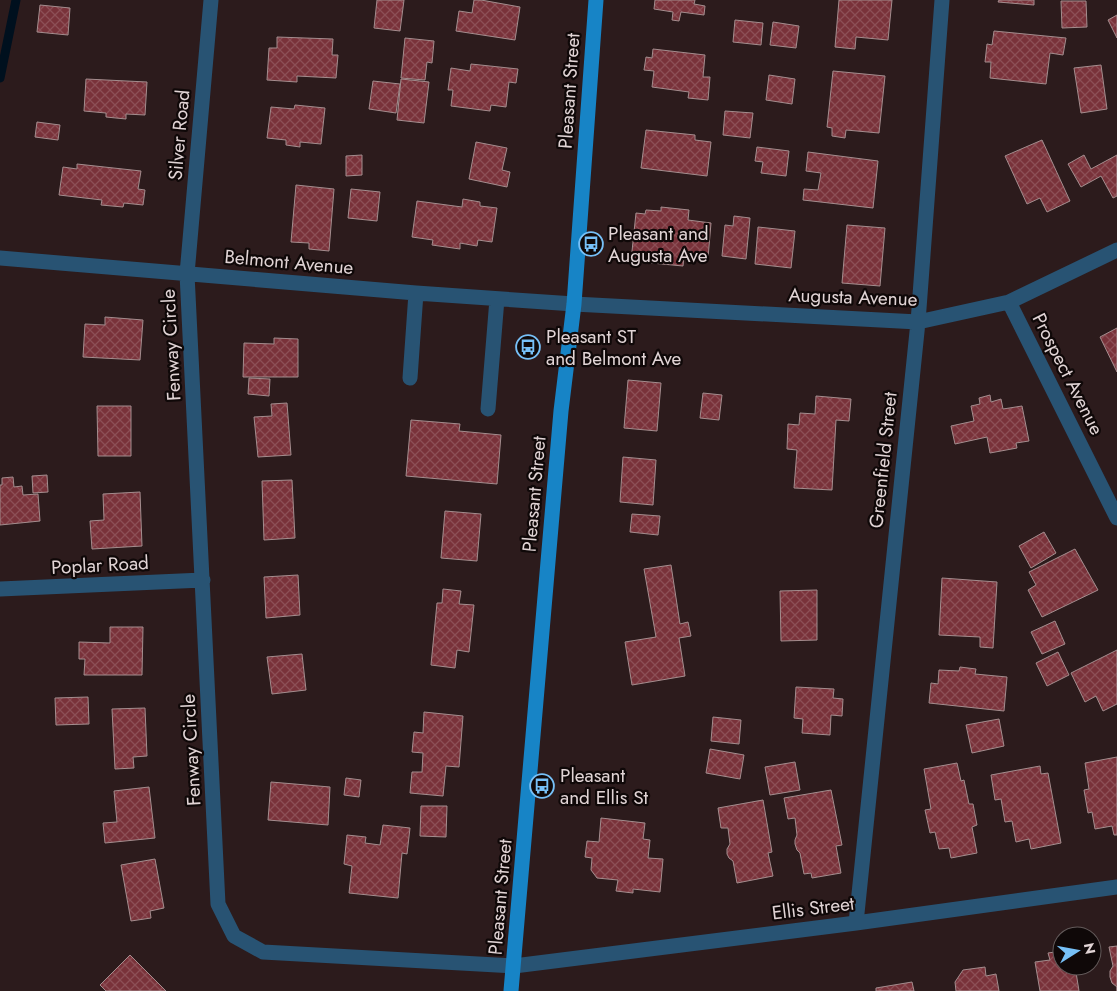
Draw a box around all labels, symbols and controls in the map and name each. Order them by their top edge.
street label: Pleasant Street [551,32,587,150]
street label: Silver Road [162,89,196,181]
place label: Pleasant and Augusta Ave [608,220,709,269]
bus stop icon: Pleasant and Augusta Ave [578,231,604,257]
street label: Belmont Avenue [223,243,355,281]
street label: Augusta Avenue [788,281,918,313]
street label: Fenway Circle [155,288,187,402]
street label: Prospect Avenue [1026,308,1110,440]
place label: Pleasant ST and Belmont Ave [546,323,681,372]
bus stop icon: Pleasant ST and Belmont Ave [515,334,541,360]
street label: Greenfield Street [862,390,904,529]
street label: Pleasant Street [515,435,553,553]
street label: Poplar Road [50,549,150,581]
street label: Fenway Circle [175,693,207,807]
place label: Pleasant and Ellis St [560,762,649,811]
bus stop icon: Pleasant and Ellis St [529,773,555,799]
street label: Pleasant Street [481,838,519,956]
street label: Ellis Street [770,890,856,926]
north arrow [1052,926,1102,976]
text: N [1079,941,1101,956]

